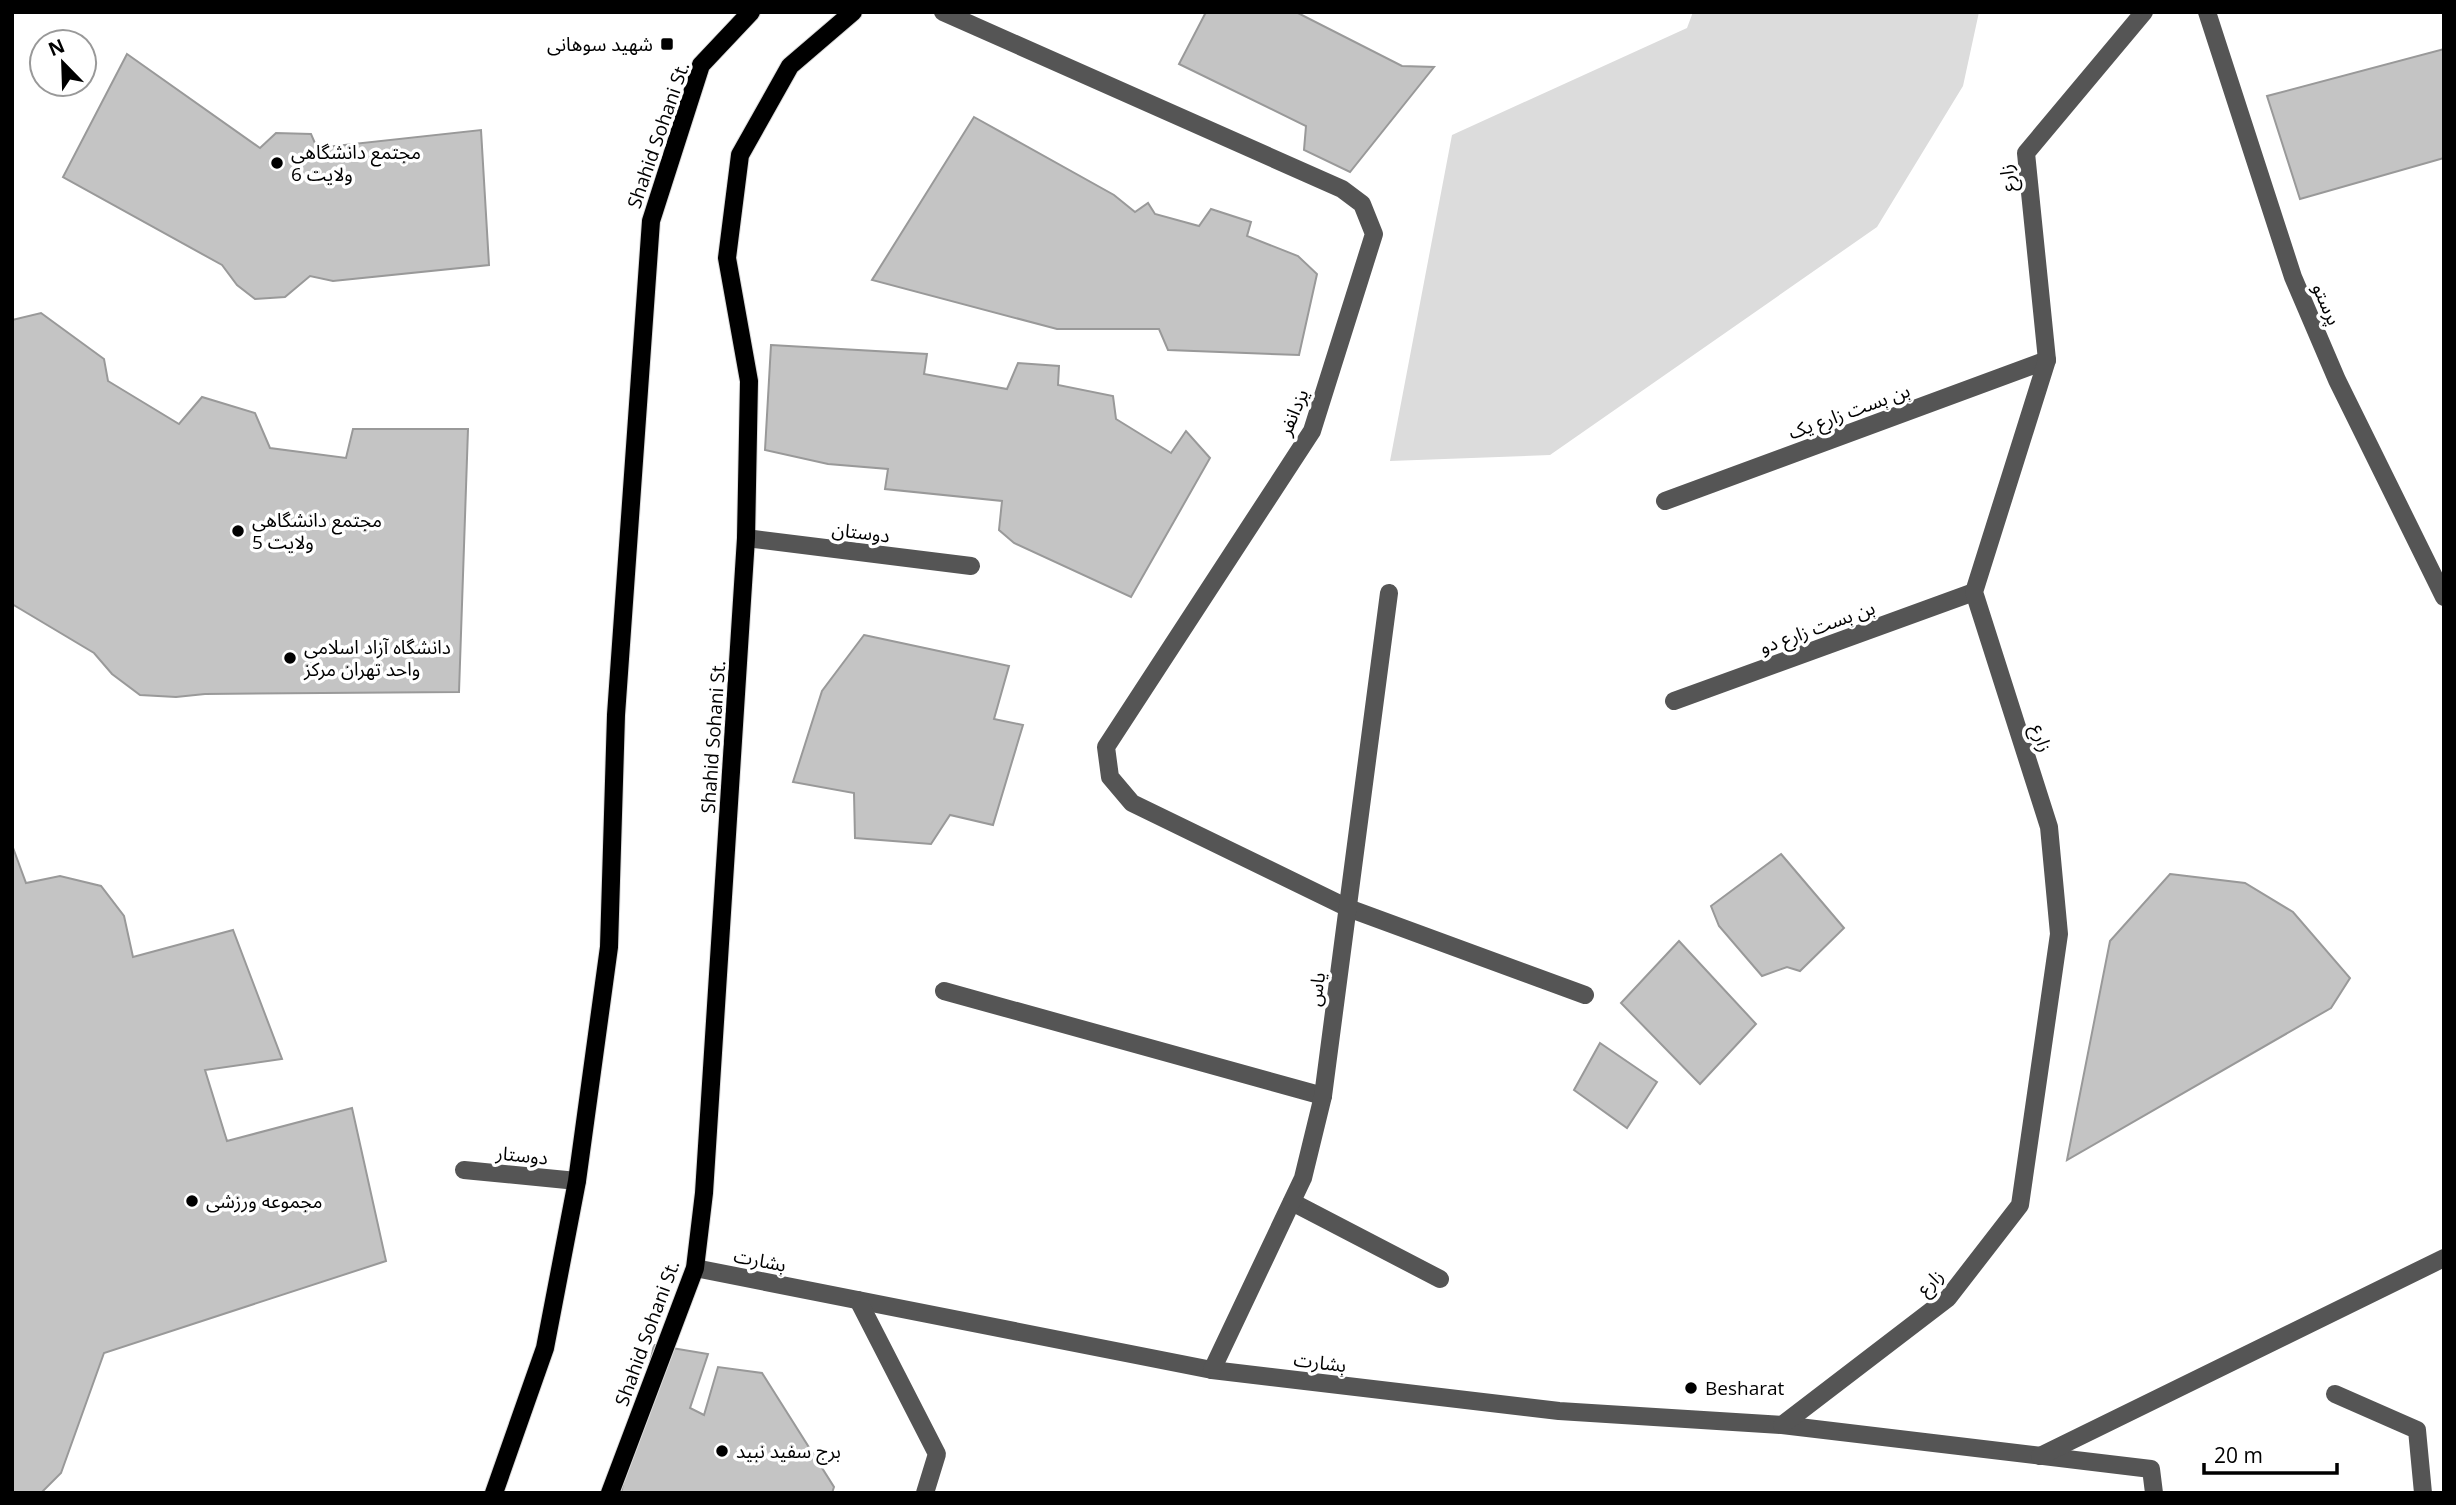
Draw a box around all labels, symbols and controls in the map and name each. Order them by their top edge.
north arrow [28,28,98,98]
place label: شهید سوهانی [547,31,653,57]
text: N [44,32,69,62]
marker: شهید سوهانی [659,36,675,52]
street label: Shahid Sohani St. [621,58,695,212]
place label: مجتمع دانشگاهی ولایت 6 [291,139,421,187]
marker: مجتمع دانشگاهی ولایت 6 [269,155,285,171]
street label: زارع [1993,163,2022,193]
street label: پرستو [2306,279,2347,329]
street label: بن بست زارع یک [1785,377,1914,446]
street label: یزدانفر [1271,385,1314,440]
place label: مجتمع دانشگاهی ولایت 5 [252,507,382,555]
street label: دوستان [831,516,891,548]
marker: مجتمع دانشگاهی ولایت 5 [230,523,246,539]
street label: بن بست زارع دو [1756,594,1879,661]
place label: دانشگاه آزاد اسلامی واحد تهران مرکز [303,634,451,682]
marker: دانشگاه آزاد اسلامی واحد تهران مرکز [282,650,298,666]
street label: Shahid Sohani St. [695,660,731,814]
street label: زارع [2024,721,2059,755]
street label: یاس [1301,970,1331,1008]
street label: دوستار [494,1139,549,1171]
place label: مجموعه ورزشی [206,1188,323,1214]
marker: مجموعه ورزشی [184,1193,200,1209]
street label: بشارت [732,1242,788,1278]
street label: Shahid Sohani St. [609,1257,685,1409]
street label: زارع [1911,1263,1950,1302]
street label: بشارت [1292,1346,1348,1378]
place label: Besharat [1705,1375,1785,1401]
marker: Besharat [1683,1380,1699,1396]
scale bar [2204,1432,2337,1476]
place label: برج سفید نبید [736,1438,841,1465]
text: 20 m [2214,1441,2263,1469]
marker: برج سفید نبید [714,1443,730,1459]

